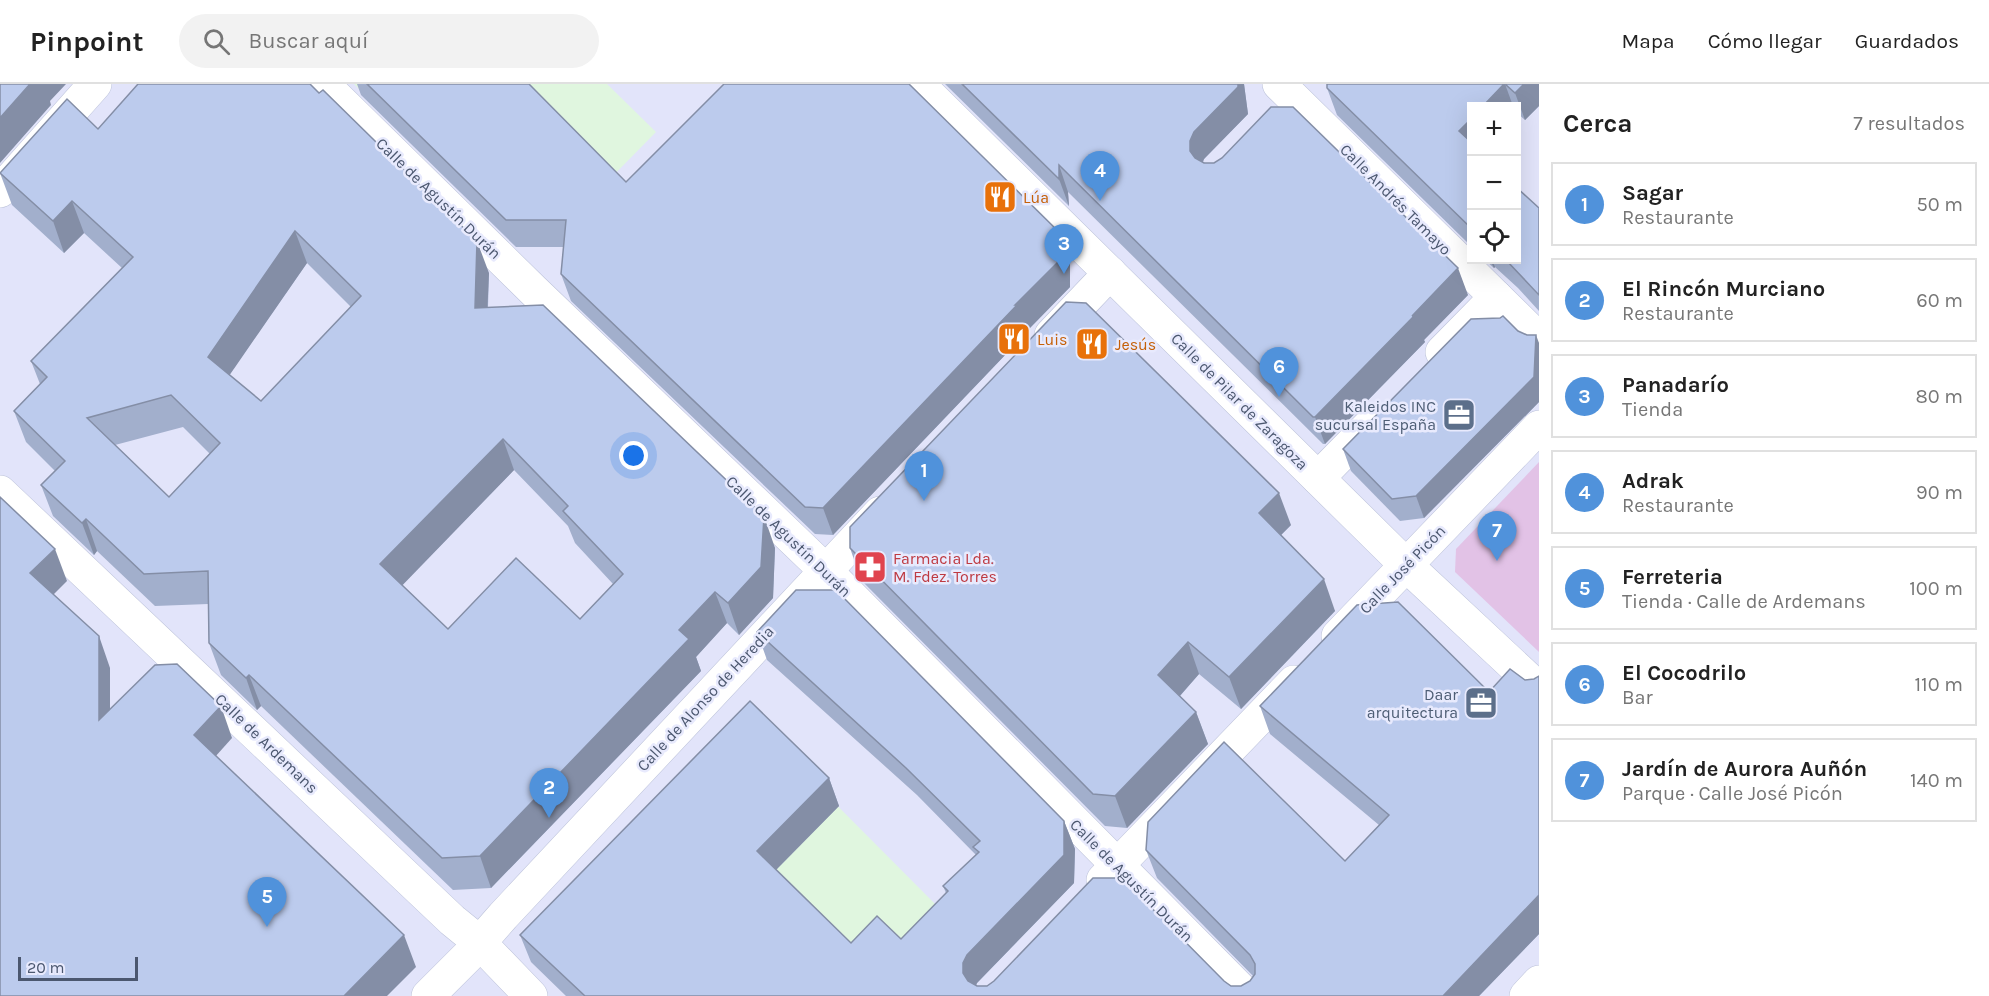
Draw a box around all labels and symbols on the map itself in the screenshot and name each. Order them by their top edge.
street label: Calle de Agustín Durán [372,134,505,263]
street label: Calle Andrés Tamayo [1336,140,1455,259]
pin: 4 [1080,152,1120,201]
restaurant icon: Lúa [982,179,1018,215]
place label: Lúa [1023,188,1049,207]
pin: 3 [1044,224,1084,274]
restaurant icon: Luis [996,321,1032,357]
restaurant icon: Jesús [1074,326,1110,362]
street label: Calle de Pilar de Zaragoza [1167,329,1312,474]
place label: Luis [1037,330,1067,349]
place label: Jesús [1115,335,1156,354]
pin: 6 [1260,348,1298,397]
place label: Kaleidos INC sucursal España [1315,397,1436,434]
office icon: Kaleidos INC sucursal España [1441,397,1477,433]
your location [619,441,648,470]
pin: 1 [904,452,944,501]
street label: Calle de Agustín Durán [722,472,855,601]
pin: 7 [1478,512,1516,561]
street label: Calle José Picón [1355,521,1449,617]
pharmacy icon: Farmacia Lda. M. Fdez. Torres [852,549,888,585]
place label: Farmacia Lda. M. Fdez. Torres [893,549,997,586]
street label: Calle de Alonso de Heredia [633,622,778,775]
place label: Daar arquitectura [1367,685,1458,722]
office icon: Daar arquitectura [1463,685,1499,721]
street label: Calle de Ardemans [211,689,322,797]
pin: 2 [530,768,568,818]
street label: Calle de Agustín Durán [1066,815,1197,946]
pin: 5 [248,878,286,927]
scale bar [18,954,138,982]

